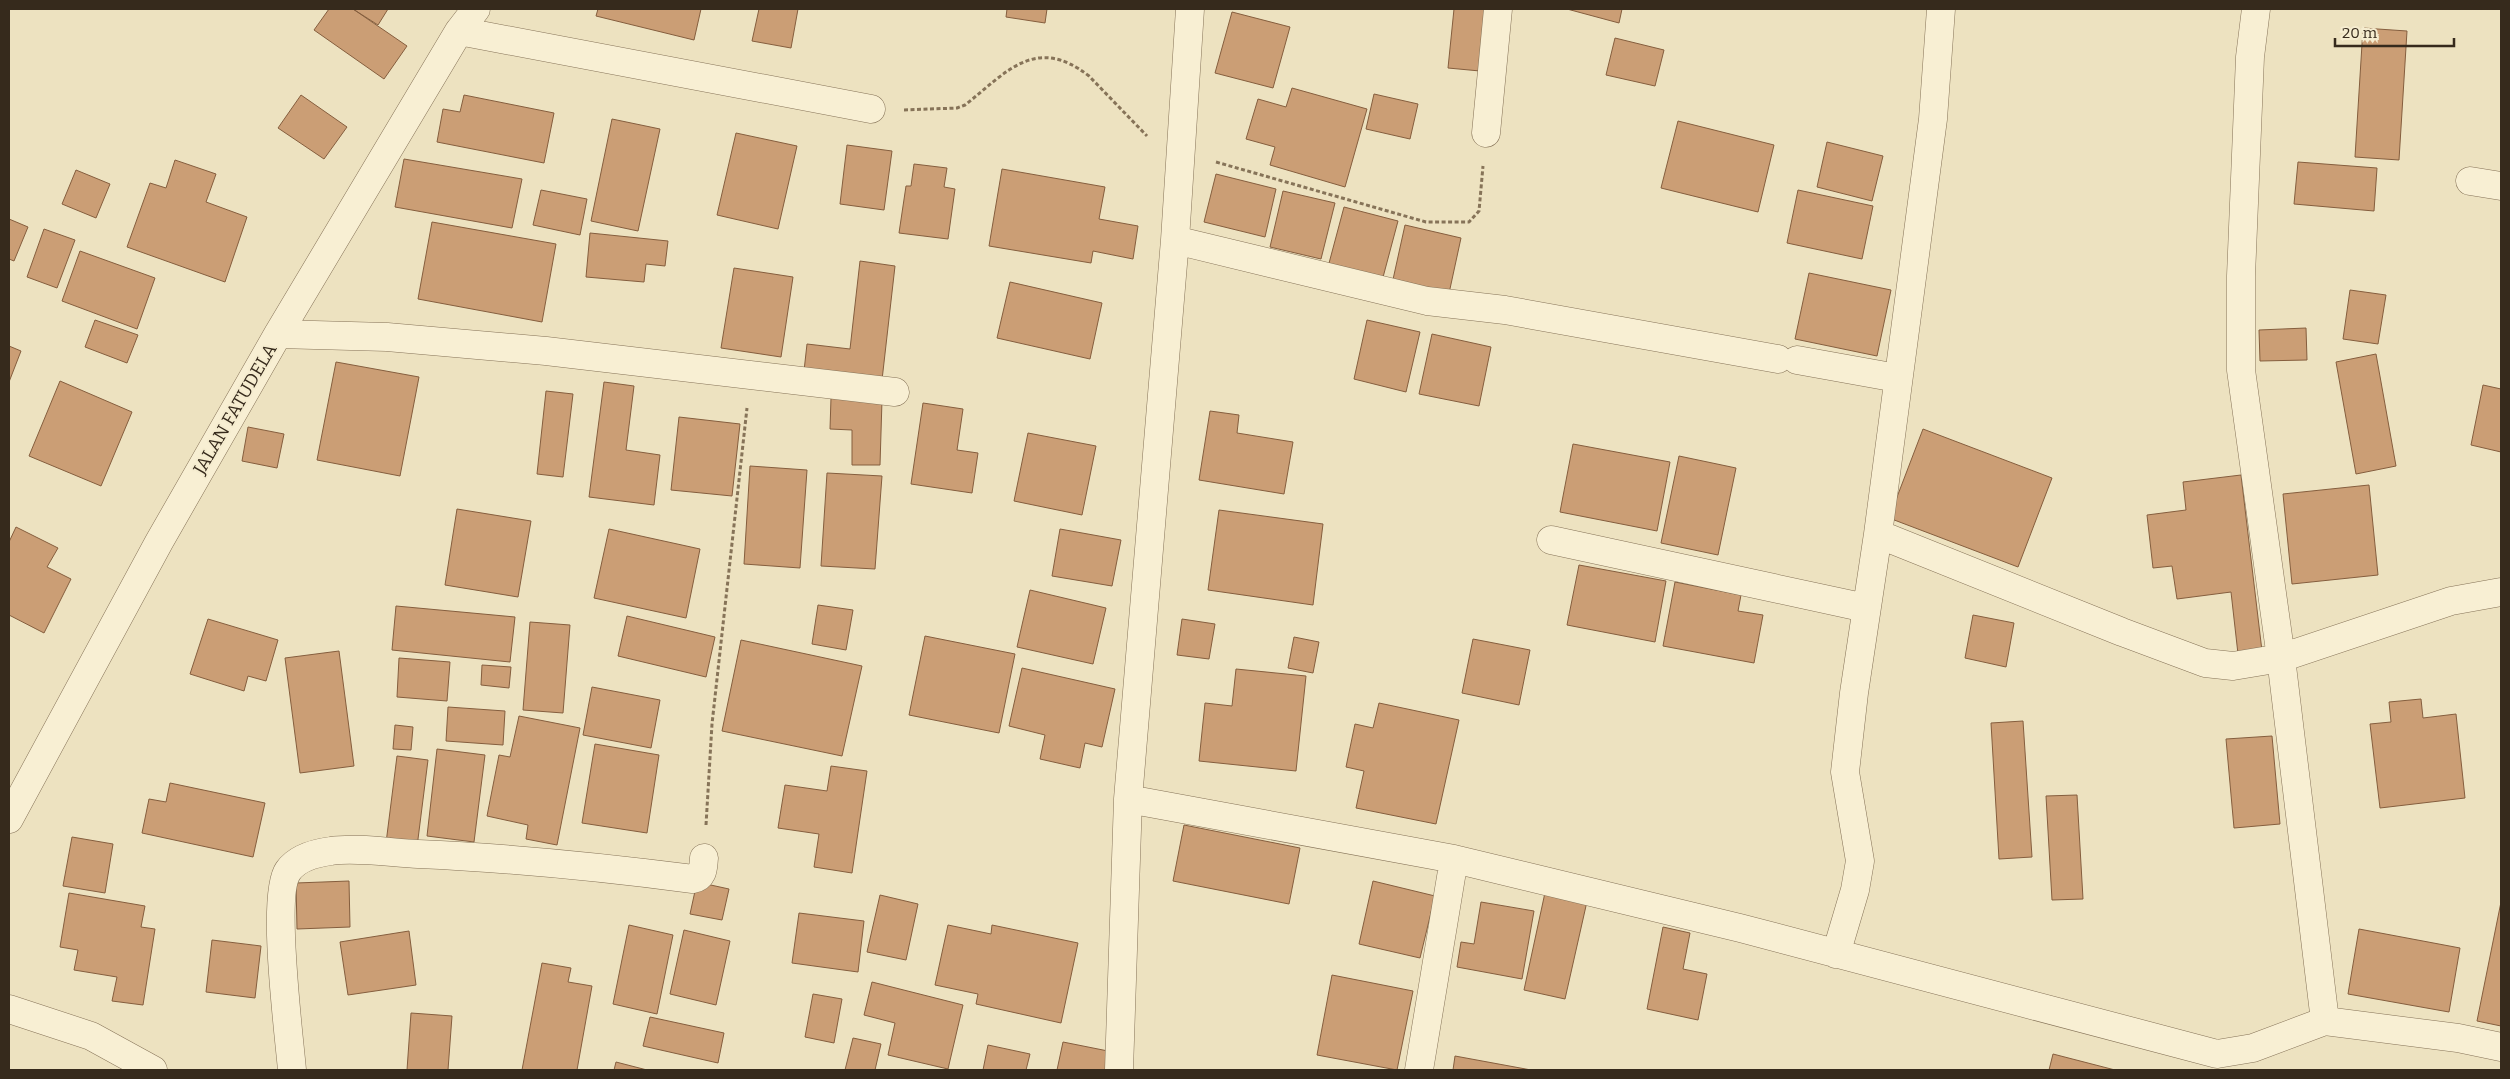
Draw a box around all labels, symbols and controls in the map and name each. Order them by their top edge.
scale bar [2335,15,2454,47]
text: 20 m [2342,24,2378,42]
street label: JALAN FATUDELA [188,339,281,479]

